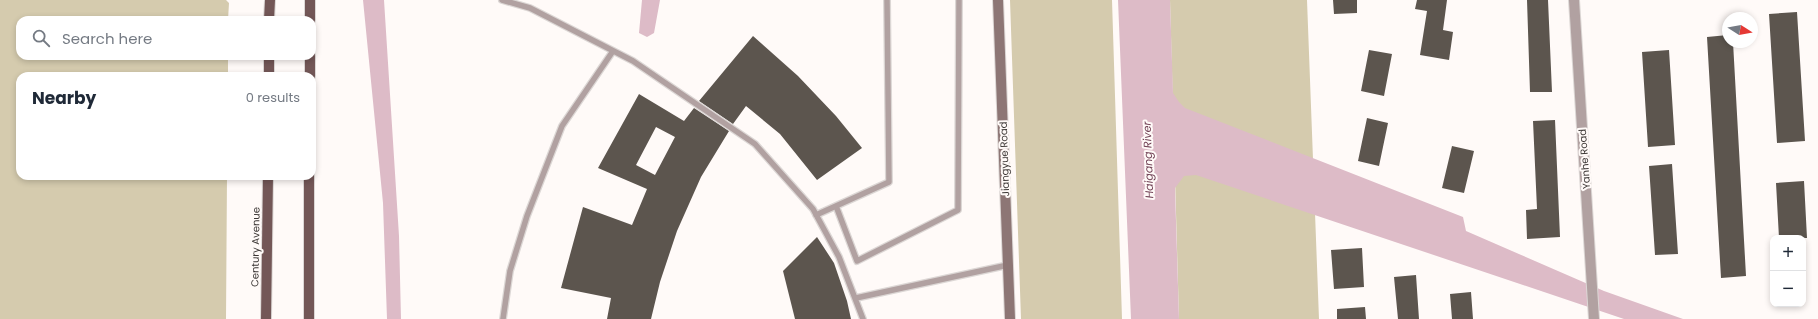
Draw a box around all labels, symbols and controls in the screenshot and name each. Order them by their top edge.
north arrow [1722,12,1758,48]
search box [16,16,316,60]
icon: search [30,27,52,49]
text: Search here [62,28,152,49]
text: Nearby [32,86,96,110]
text: 0 results [246,88,300,107]
water label: Haigang River [1139,120,1157,199]
street label: Jiangyue Road [996,121,1013,197]
street label: Yanhe Road [1575,128,1594,190]
street label: Century Avenue [247,207,264,287]
map controls [1770,235,1806,307]
button: + [1770,235,1806,271]
button: − [1770,271,1806,307]

